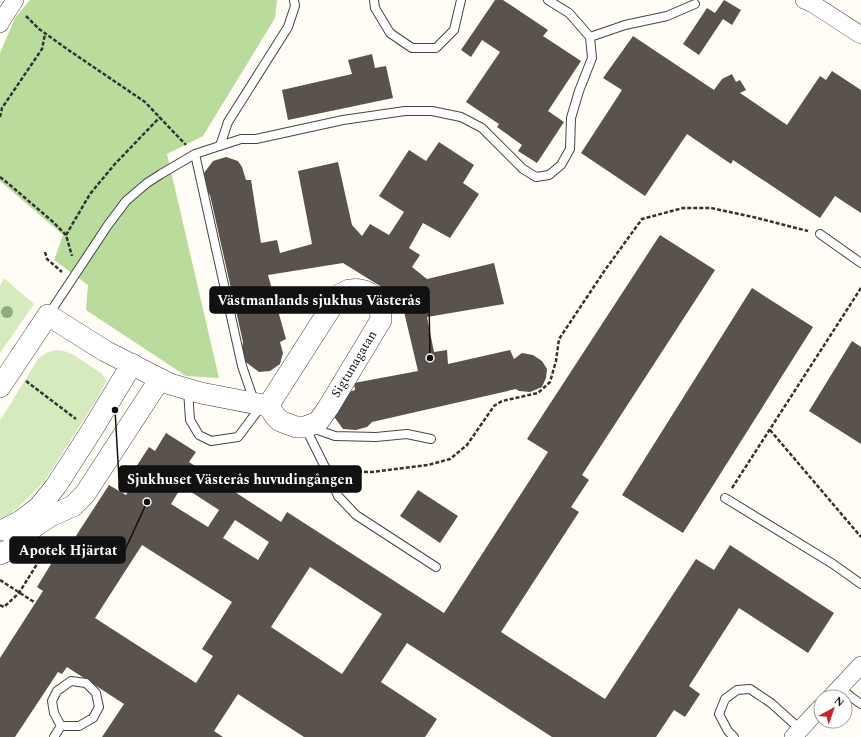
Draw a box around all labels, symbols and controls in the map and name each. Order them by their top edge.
callout: Västmanlands sjukhus Västerås [210,287,429,313]
text: Västmanlands sjukhus Västerås [217,290,421,311]
street label: Sigtunagatan [326,326,382,402]
callout: Sjukhuset Västerås huvudingången [119,466,361,492]
text: Sjukhuset Västerås huvudingången [127,469,353,490]
callout: Apotek Hjärtat [10,537,125,563]
text: Apotek Hjärtat [19,540,118,561]
north arrow [813,689,853,729]
text: N [830,692,848,711]

